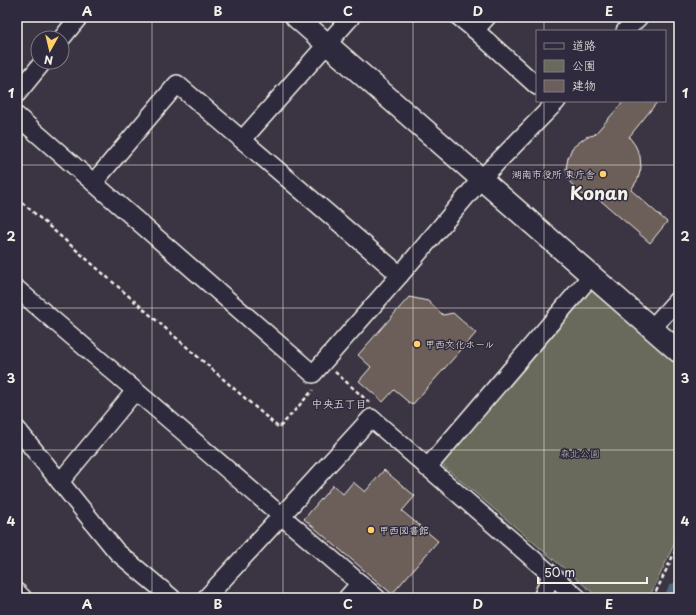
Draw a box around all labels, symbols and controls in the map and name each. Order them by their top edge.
text: A [82,1,92,20]
text: B [214,1,223,20]
text: C [343,1,353,20]
text: D [473,1,483,20]
text: E [605,1,613,20]
north arrow [30,30,70,70]
legend [536,30,666,102]
text: 道路 [572,36,596,54]
text: N [43,51,54,69]
text: 公園 [572,56,596,74]
text: 建物 [572,76,596,94]
text: 1 [8,83,14,102]
text: 1 [682,83,688,102]
place label: 湖南市役所 東庁舎 [512,166,595,181]
marker: 湖南市役所 東庁舎 [598,169,608,179]
district label: Konan [570,179,628,206]
text: 2 [6,226,16,245]
text: 2 [680,226,690,245]
place label: 甲西文化ホール [425,336,494,351]
marker: 甲西文化ホール [412,339,422,349]
text: 3 [7,368,16,387]
text: 3 [681,368,690,387]
district label: 中央五丁目 [312,395,367,412]
park label: 森北公園 [560,445,600,460]
text: 4 [7,511,16,530]
text: 4 [681,511,690,530]
place label: 甲西図書館 [379,522,429,537]
marker: 甲西図書館 [366,525,376,535]
scale bar [538,559,647,585]
text: 50 m [544,563,575,581]
text: A [82,594,92,613]
text: B [214,594,223,613]
text: C [343,594,353,613]
text: D [473,594,483,613]
text: E [605,594,613,613]

